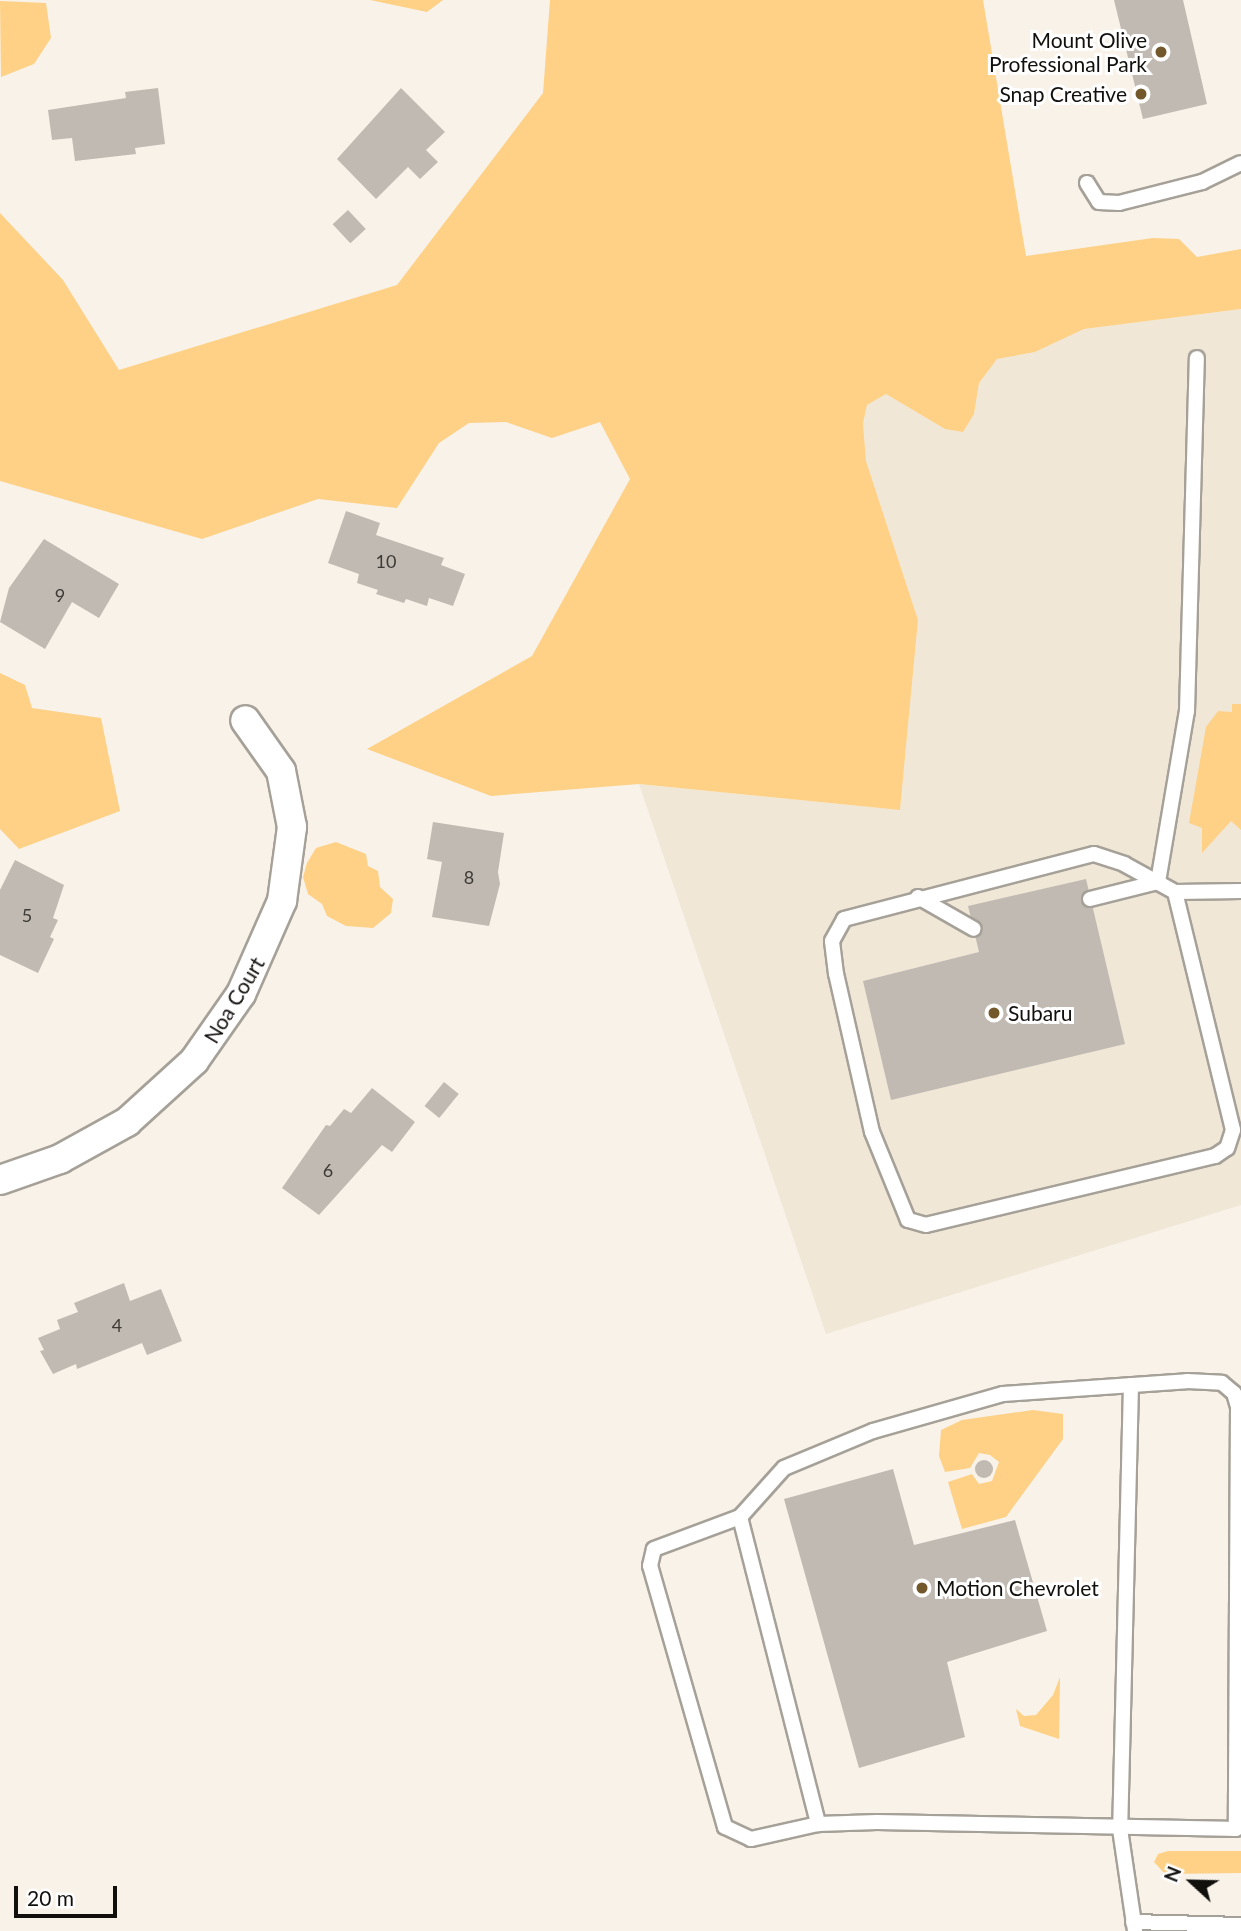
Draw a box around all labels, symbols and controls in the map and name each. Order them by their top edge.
place label: Mount Olive Professional Park [989,27,1147,77]
marker: Mount Olive Professional Park [1153,44,1169,60]
place label: Snap Creative [999,81,1127,107]
marker: Snap Creative [1133,86,1149,102]
house number: 10 [376,550,396,572]
house number: 9 [55,584,65,606]
house number: 8 [464,866,474,888]
house number: 5 [22,904,32,926]
street label: Noa Court [198,952,270,1048]
place label: Subaru [1008,1000,1072,1026]
marker: Subaru [986,1005,1002,1021]
house number: 6 [323,1159,333,1181]
house number: 4 [112,1314,122,1336]
place label: Motion Chevrolet [936,1575,1099,1601]
marker: Motion Chevrolet [914,1580,930,1596]
north arrow [1157,1847,1227,1917]
text: N [1159,1863,1185,1885]
scale bar [18,1871,121,1915]
text: 20 m [27,1885,74,1910]

